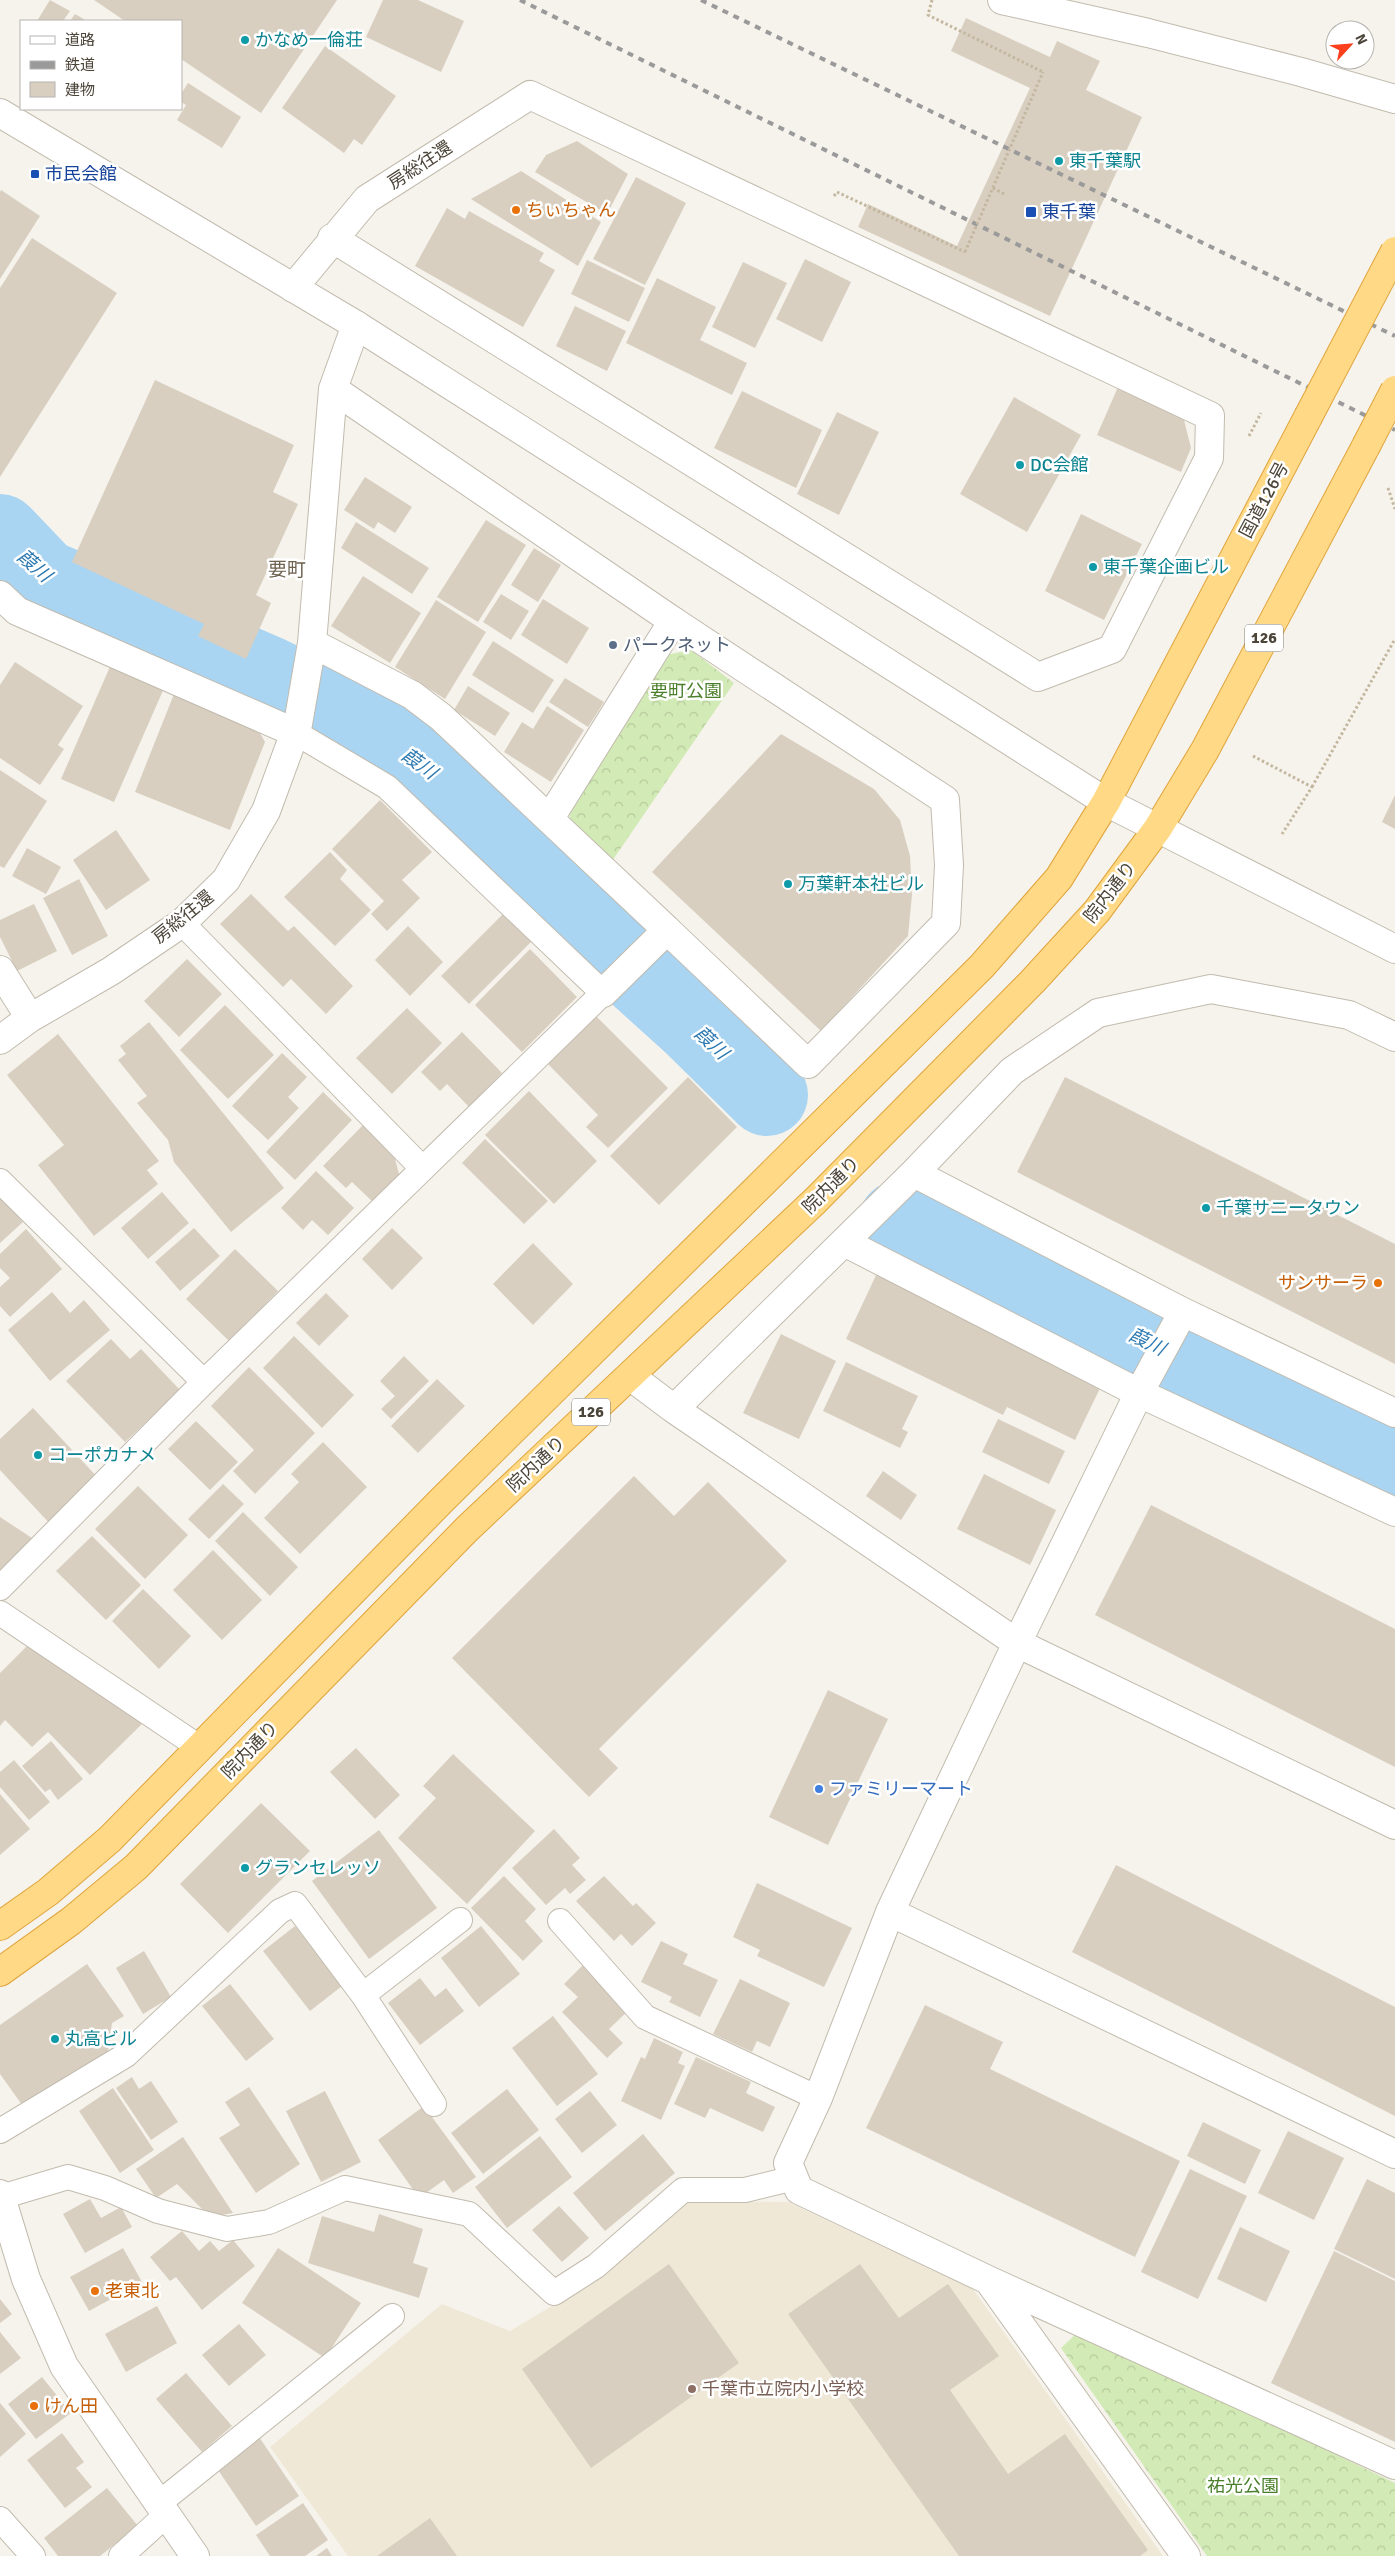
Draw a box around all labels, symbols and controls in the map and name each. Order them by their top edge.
legend [20,20,182,110]
north arrow [1325,20,1375,70]
place label: かなめ一倫荘 [255,29,363,51]
text: 道路 [65,31,95,49]
text: N [1351,31,1371,48]
marker: かなめ一倫荘 [239,34,251,46]
text: 鉄道 [65,56,95,74]
text: 建物 [65,81,95,99]
street label: 房総往還 [384,136,456,194]
place label: 東千葉駅 [1069,150,1141,172]
marker: 東千葉駅 [1053,155,1065,167]
place label: 市民会館 [45,163,117,185]
marker: 市民会館 [29,168,41,180]
place label: ちぃちゃん [526,199,616,221]
place label: 東千葉 [1042,201,1096,223]
marker: ちぃちゃん [510,204,522,216]
marker: 東千葉 [1024,205,1038,219]
place label: DC会館 [1030,454,1089,476]
street label: 国道126号 [1235,458,1293,542]
marker: DC会館 [1014,459,1026,471]
water label: 葭川 [12,544,58,589]
place label: 東千葉企画ビル [1103,556,1229,578]
district label: 要町 [268,558,306,582]
marker: 東千葉企画ビル [1087,561,1099,573]
road number: 126 [1245,624,1283,651]
place label: パークネット [623,634,731,656]
marker: パークネット [607,639,619,651]
park label: 要町公園 [650,680,722,702]
water label: 葭川 [397,743,443,786]
street label: 院内通り [1079,857,1141,927]
place label: 万葉軒本社ビル [798,873,924,895]
marker: 万葉軒本社ビル [782,878,794,890]
street label: 房総往還 [148,886,218,948]
water label: 葭川 [689,1021,735,1066]
street label: 院内通り [798,1152,864,1218]
place label: 千葉サニータウン [1216,1197,1360,1219]
marker: 千葉サニータウン [1200,1202,1212,1214]
place label: サンサーラ [1278,1272,1368,1294]
marker: サンサーラ [1372,1277,1384,1289]
water label: 葭川 [1125,1323,1171,1362]
road number: 126 [572,1398,610,1425]
street label: 院内通り [502,1431,570,1497]
place label: コーポカナメ [48,1444,156,1466]
marker: コーポカナメ [32,1449,44,1461]
street label: 院内通り [217,1716,283,1784]
place label: ファミリーマート [829,1778,973,1800]
marker: ファミリーマート [813,1783,825,1795]
place label: グランセレッソ [255,1857,381,1879]
marker: グランセレッソ [239,1862,251,1874]
place label: 丸高ビル [65,2028,137,2050]
marker: 丸高ビル [49,2033,61,2045]
place label: 老東北 [105,2280,159,2302]
marker: 老東北 [89,2285,101,2297]
place label: 千葉市立院内小学校 [702,2378,864,2400]
marker: 千葉市立院内小学校 [686,2383,698,2395]
place label: けん田 [44,2395,98,2417]
marker: けん田 [28,2400,40,2412]
park label: 祐光公園 [1207,2475,1279,2497]

